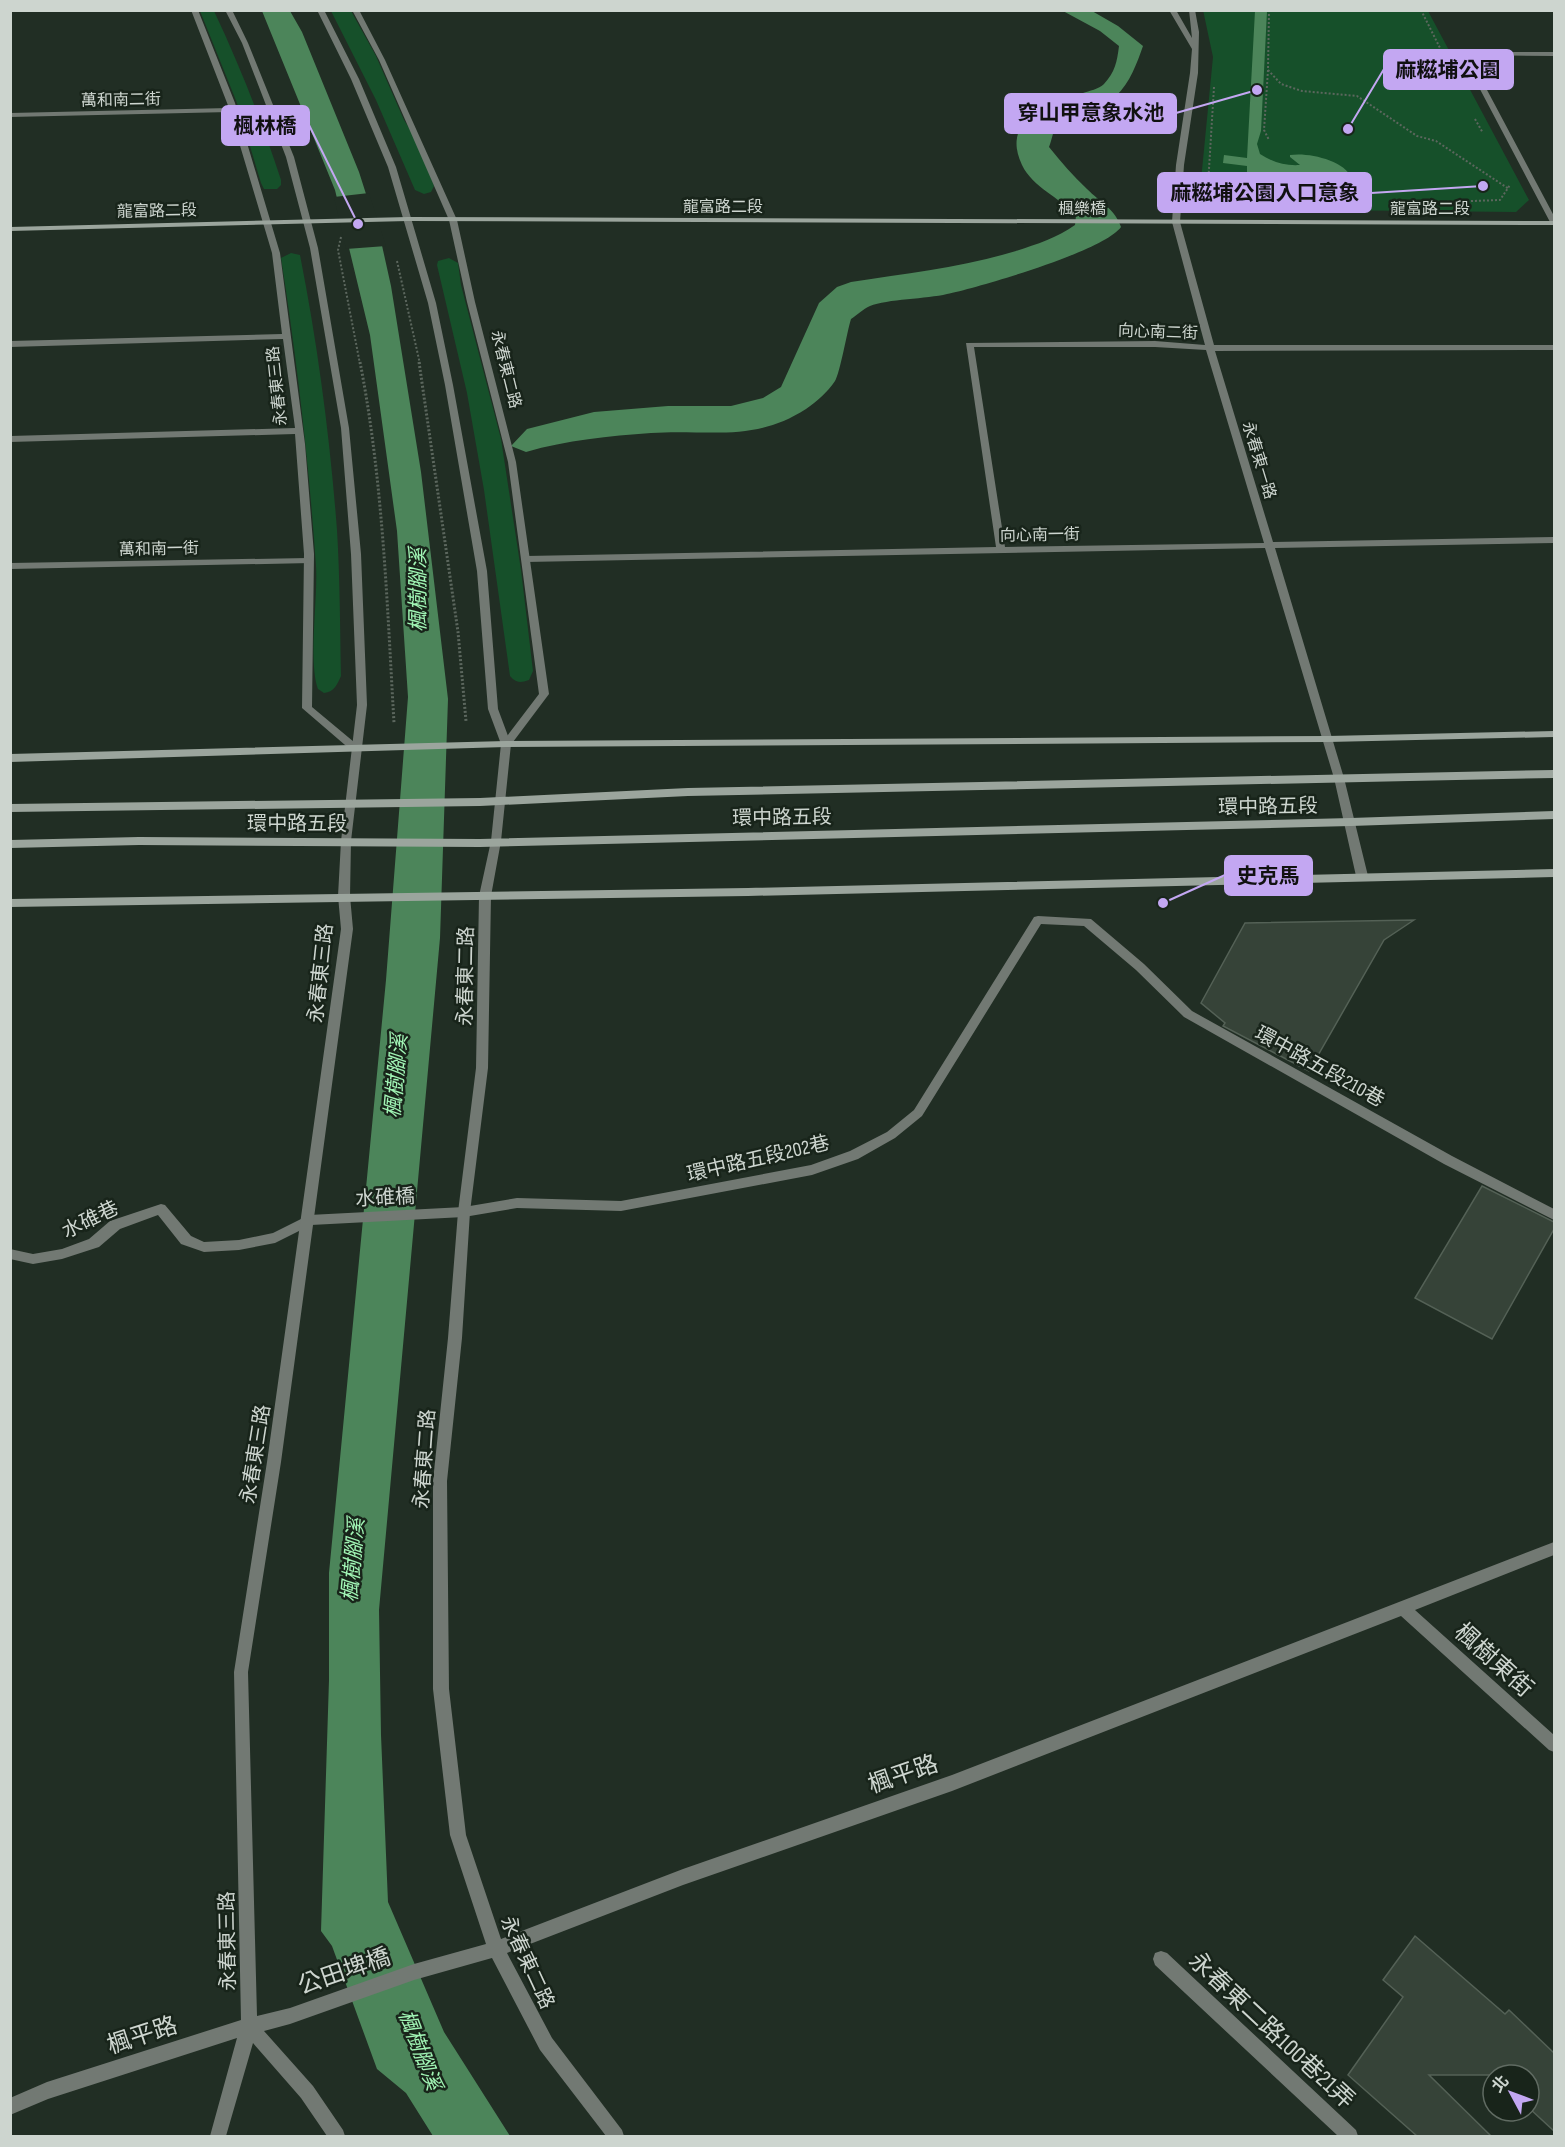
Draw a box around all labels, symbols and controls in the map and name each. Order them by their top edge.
callout: 麻糍埔公園 [1384,50,1513,89]
text: 麻糍埔公園 [1396,58,1501,83]
street label: 萬和南二街 [81,90,161,111]
callout: 穿山甲意象水池 [1005,94,1176,133]
text: 穿山甲意象水池 [1018,101,1165,126]
callout: 楓林橋 [222,106,309,145]
text: 楓林橋 [234,114,297,139]
callout: 麻糍埔公園入口意象 [1158,173,1371,212]
text: 麻糍埔公園入口意象 [1171,181,1360,206]
street label: 龍富路二段 [683,198,763,217]
street label: 楓樂橋 [1058,200,1106,219]
street label: 龍富路二段 [1390,200,1470,219]
street label: 龍富路二段 [117,201,197,222]
street label: 向心南二街 [1118,322,1198,343]
street label: 永春東二路 [487,328,524,410]
street label: 永春東三路 [264,345,291,427]
street label: 永春東一路 [1238,419,1279,501]
street label: 向心南一街 [1000,525,1080,546]
street label: 萬和南一街 [119,539,199,560]
water label: 楓樹腳溪 [406,545,431,632]
street label: 環中路五段 [1218,794,1318,820]
street label: 環中路五段 [732,805,832,831]
street label: 環中路五段 [247,812,347,836]
callout: 史克馬 [1225,856,1312,895]
text: 史克馬 [1237,864,1300,889]
street label: 永春東三路 [304,922,338,1024]
street label: 永春東二路 [453,926,479,1026]
street label: 環中路五段210巷 [1251,1021,1388,1112]
water label: 楓樹腳溪 [380,1030,413,1119]
street label: 環中路五段202巷 [685,1131,832,1187]
street label: 水碓橋 [354,1184,416,1212]
street label: 水碓巷 [58,1196,123,1244]
street label: 永春東三路 [236,1403,276,1505]
street label: 永春東二路 [410,1408,440,1510]
water label: 楓樹腳溪 [337,1514,370,1603]
street label: 楓樹東街 [1448,1617,1539,1703]
street label: 楓平路 [864,1749,942,1800]
street label: 永春東三路 [215,1891,241,1991]
street label: 永春東二路 [495,1912,559,2013]
street label: 公田埤橋 [294,1942,394,2001]
street label: 永春東二路100巷21弄 [1183,1946,1361,2115]
water label: 楓樹腳溪 [393,2006,447,2097]
street label: 楓平路 [103,2011,181,2060]
north arrow [1481,2063,1541,2123]
text: 北 [1488,2072,1513,2096]

